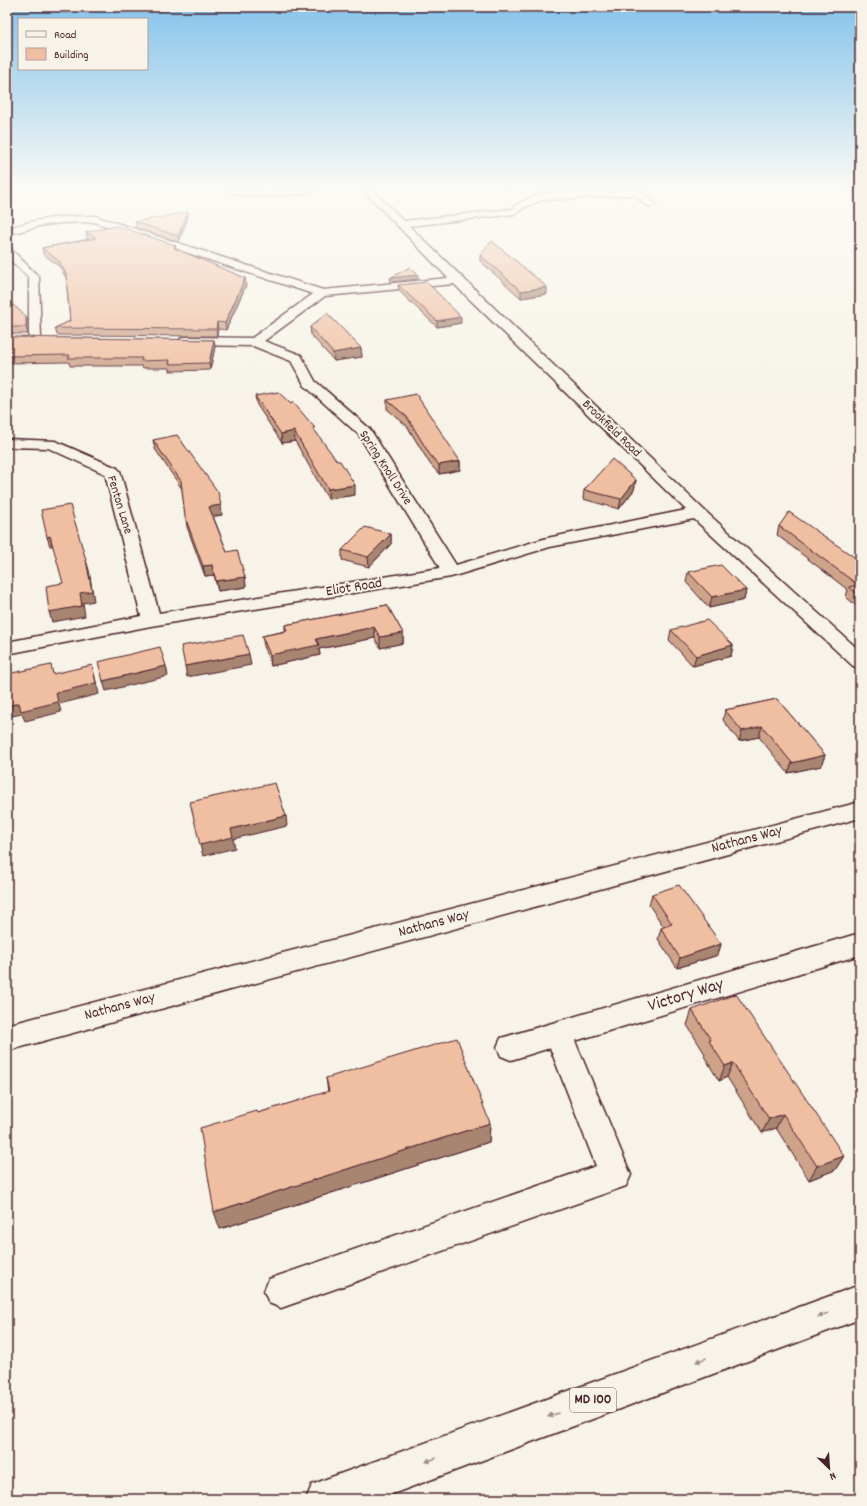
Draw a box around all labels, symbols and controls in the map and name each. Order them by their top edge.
legend [18,18,148,70]
text: Road [54,27,76,44]
text: Building [54,47,89,64]
street label: Brookfield Road [577,396,645,462]
street label: Spring Knoll Drive [354,427,416,509]
street label: Fenton Lane [101,473,137,537]
street label: Eliot Road [324,573,384,603]
street label: Nathans Way [709,820,786,860]
street label: Nathans Way [396,904,473,944]
street label: Victory Way [645,972,728,1019]
street label: Nathans Way [82,987,159,1027]
one-way arrow [817,1313,829,1319]
one-way arrow [695,1358,707,1364]
road number: MD 100 [570,1388,616,1412]
one-way arrow [547,1412,559,1418]
north arrow [809,1448,849,1488]
one-way arrow [425,1458,437,1464]
text: N [826,1467,838,1484]

